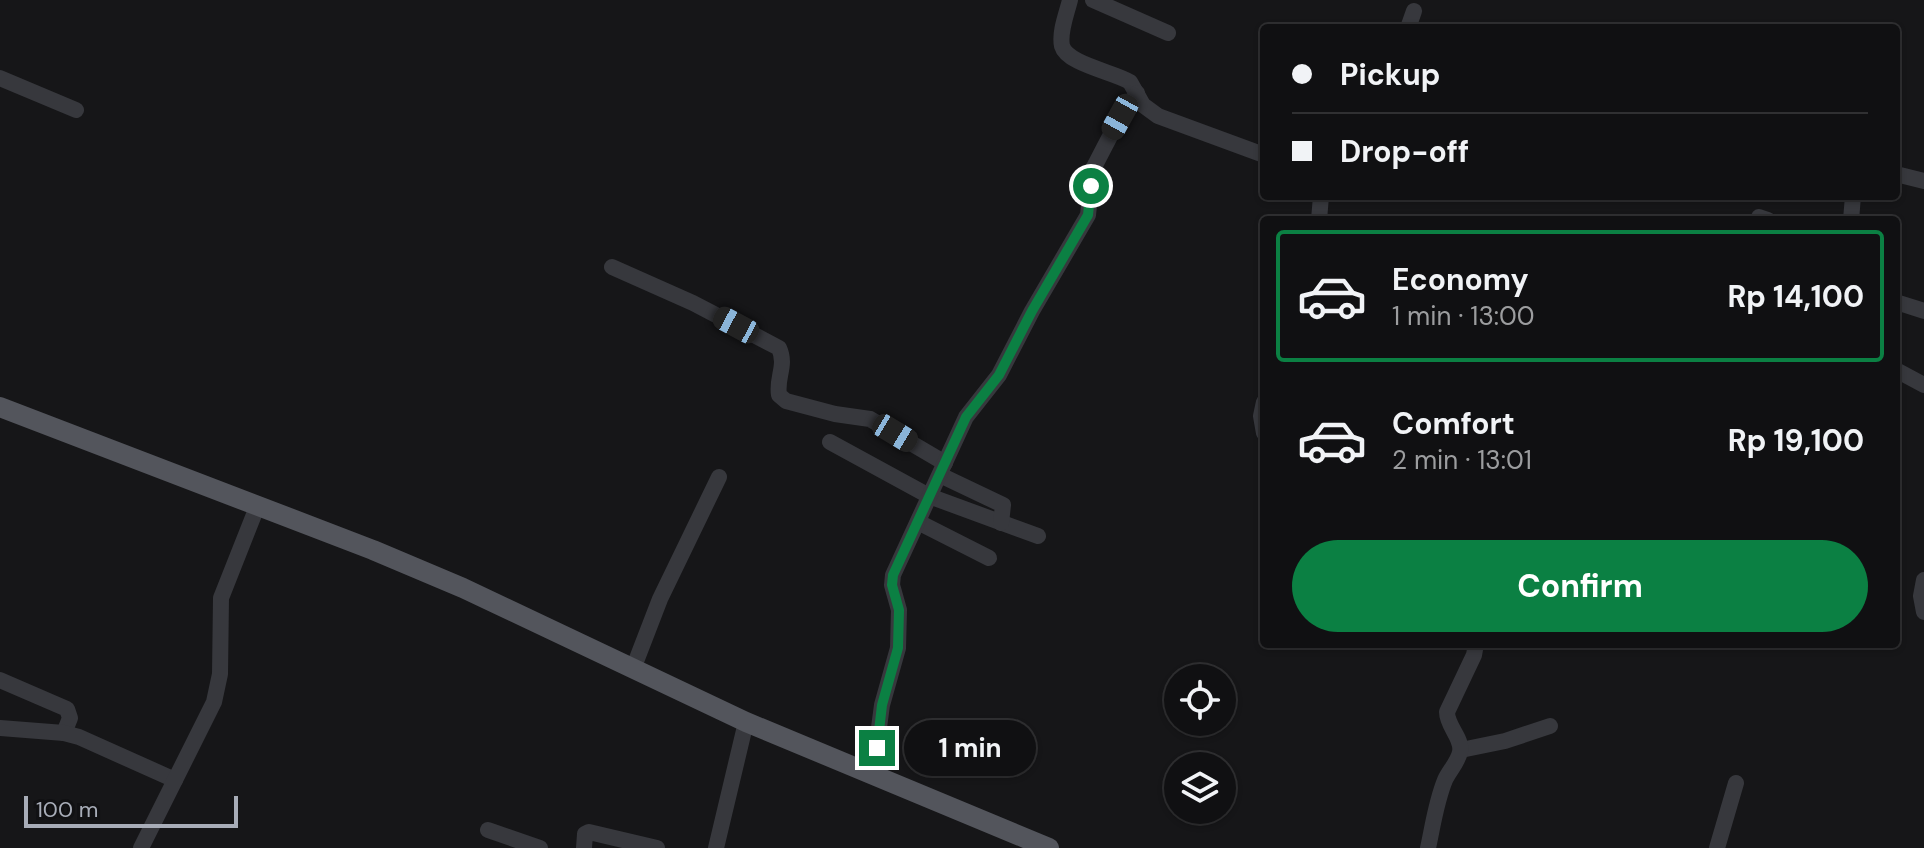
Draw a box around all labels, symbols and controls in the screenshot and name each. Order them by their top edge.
text: Pickup [1340,55,1440,94]
car [1098,90,1142,144]
text: Drop-off [1340,132,1469,171]
route start [1073,168,1109,204]
icon: car [1296,260,1368,332]
text: Economy [1392,260,1529,299]
text: Rp 14,100 [1727,277,1864,316]
text: 1 min · 13:00 [1392,299,1535,333]
car [709,303,763,347]
icon: car [1296,404,1368,476]
text: Comfort [1392,404,1515,443]
car [868,410,922,456]
text: Rp 19,100 [1728,421,1864,460]
text: 2 min · 13:01 [1392,443,1532,477]
button: Confirm [1292,540,1868,632]
map controls [1164,664,1236,824]
button: locate [1164,664,1236,736]
callout: 1 min [905,720,1037,776]
route end [859,730,895,766]
text: 1 min [938,731,1002,765]
button: layers [1164,752,1236,824]
scale bar [24,792,238,828]
text: 100 m [36,795,98,824]

